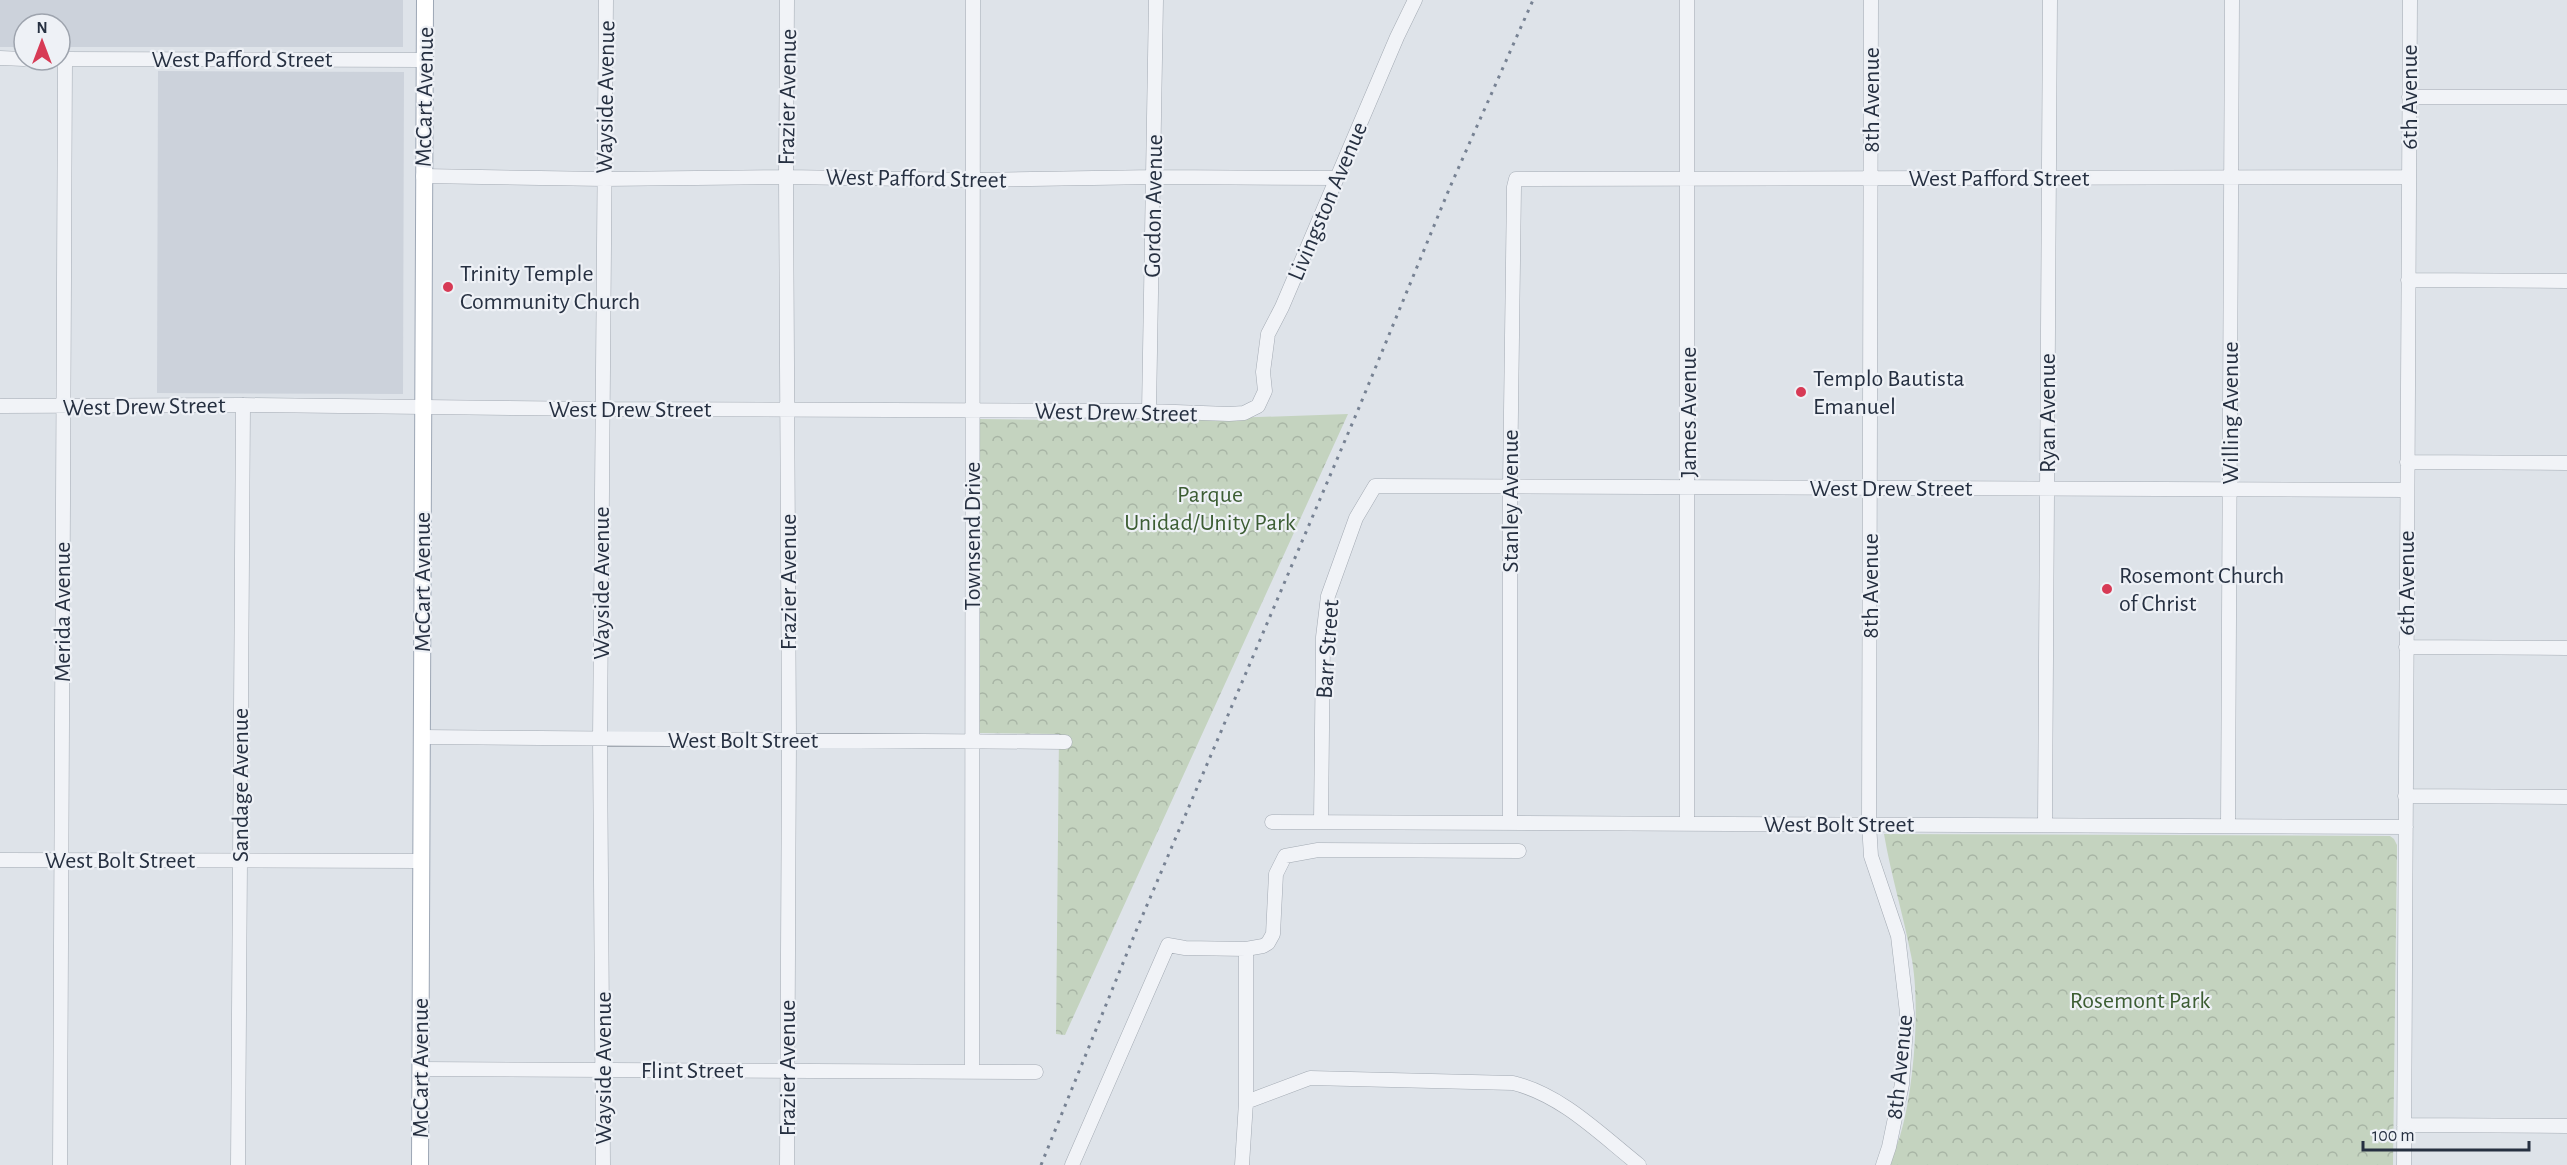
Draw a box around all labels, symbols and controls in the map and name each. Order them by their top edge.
north arrow [12,12,72,72]
text: N [36,20,48,36]
street label: Wayside Avenue [593,20,619,174]
street label: McCart Avenue [412,27,438,167]
street label: Frazier Avenue [775,29,801,165]
street label: 6th Avenue [2398,44,2422,150]
street label: 8th Avenue [1860,47,1884,153]
street label: West Pafford Street [152,48,333,72]
street label: Livingston Avenue [1284,119,1372,284]
street label: Gordon Avenue [1141,134,1167,278]
street label: West Pafford Street [825,165,1007,193]
street label: West Pafford Street [1909,167,2090,191]
place label: Trinity Temple Community Church [460,262,640,314]
marker: Trinity Temple Community Church [441,280,455,294]
street label: Willing Avenue [2219,342,2243,484]
street label: James Avenue [1677,347,1701,477]
street label: Ryan Avenue [2036,353,2060,473]
place label: Templo Bautista Emanuel [1813,367,1965,419]
marker: Templo Bautista Emanuel [1794,385,1808,399]
street label: West Drew Street [62,394,226,420]
street label: West Drew Street [549,398,712,422]
street label: West Drew Street [1034,400,1198,426]
street label: Stanley Avenue [1499,429,1523,573]
street label: Townsend Drive [961,462,985,610]
street label: West Drew Street [1810,477,1973,501]
park label: Parque Unidad/Unity Park [1124,483,1296,535]
street label: Wayside Avenue [590,506,614,660]
street label: McCart Avenue [411,512,435,652]
street label: Frazier Avenue [777,514,801,650]
street label: 6th Avenue [2395,530,2419,636]
street label: 8th Avenue [1859,533,1883,639]
street label: Merida Avenue [51,542,75,682]
place label: Rosemont Church of Christ [2119,564,2284,616]
marker: Rosemont Church of Christ [2100,582,2114,596]
street label: Barr Street [1313,598,1343,700]
street label: Sandage Avenue [229,708,253,862]
street label: West Bolt Street [668,729,819,753]
street label: West Bolt Street [1764,813,1915,837]
street label: West Bolt Street [45,849,196,873]
park label: Rosemont Park [2070,989,2210,1013]
street label: Wayside Avenue [592,991,616,1145]
street label: McCart Avenue [409,998,433,1138]
street label: Frazier Avenue [776,1000,800,1136]
street label: 8th Avenue [1883,1013,1917,1121]
street label: Flint Street [641,1059,744,1083]
scale bar [2363,1114,2530,1152]
text: 100 m [2372,1127,2415,1145]

